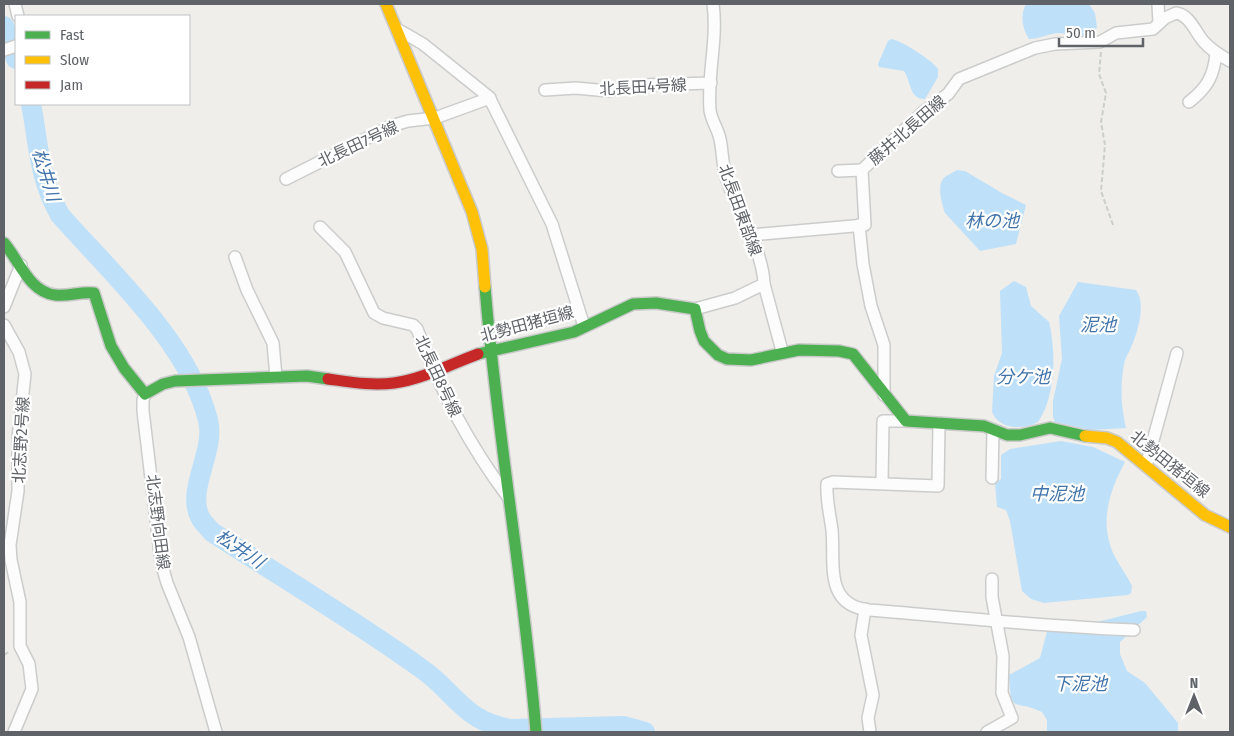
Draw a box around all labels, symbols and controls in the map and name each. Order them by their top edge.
legend [15,15,190,105]
scale bar [1059,15,1143,47]
text: 50 m [1066,24,1096,42]
text: Fast [60,26,84,44]
text: Slow [60,51,89,69]
street label: 北長田4号線 [599,75,687,99]
text: Jam [60,76,83,94]
street label: 藤井北長田線 [865,91,949,169]
street label: 北長田7号線 [315,117,401,171]
water label: 松井川 [28,146,65,206]
street label: 北長田東部線 [715,162,765,258]
water label: 林の池 [965,210,1021,232]
street label: 北勢田猪垣線 [478,302,576,346]
water label: 泥池 [1080,314,1118,336]
street label: 北長田8号線 [411,332,465,420]
water label: 分ケ池 [996,366,1052,388]
street label: 北志野2号線 [9,396,33,484]
street label: 北勢田猪垣線 [1127,426,1213,502]
street label: 北志野向田線 [143,473,173,571]
water label: 中泥池 [1030,483,1086,505]
water label: 松井川 [211,525,270,574]
north arrow [1169,671,1219,721]
water label: 下泥池 [1053,673,1109,695]
text: N [1190,675,1198,692]

